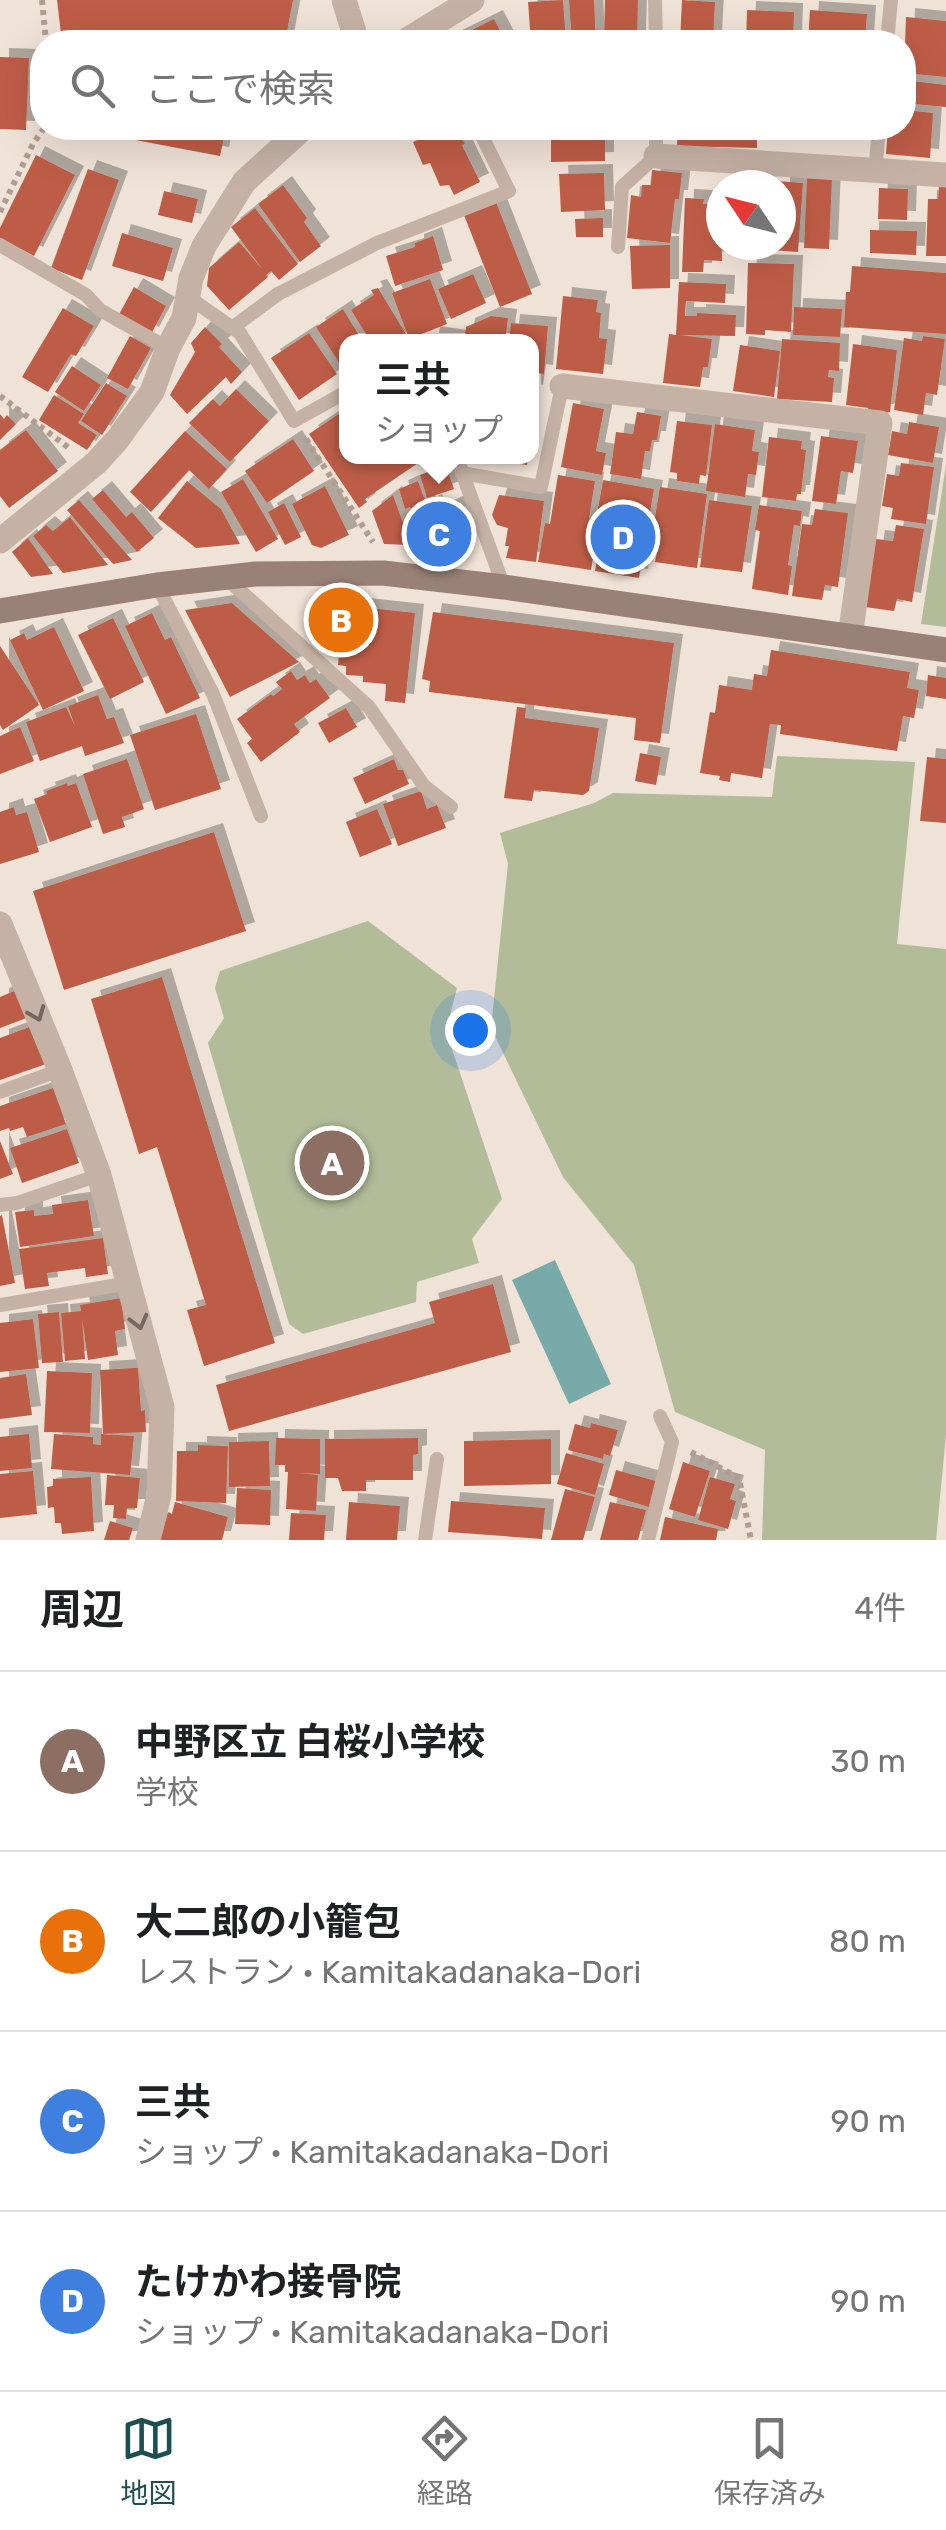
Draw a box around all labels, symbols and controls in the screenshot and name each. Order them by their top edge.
search box [30,30,916,140]
icon: search [65,58,120,113]
text: ここで検索 [145,66,335,112]
north arrow [706,170,796,260]
popup [339,334,539,464]
text: 三共 [375,357,451,403]
text: ショップ [375,411,503,449]
pin: C [406,496,472,572]
pin: D [590,500,656,574]
pin: B [308,582,374,658]
one-way arrow [26,1004,46,1022]
your location [445,1005,496,1056]
pin: A [300,1126,364,1200]
one-way arrow [128,1313,149,1330]
text: 周辺 [40,1585,124,1635]
text: 4件 [854,1589,906,1627]
text: 中野区立 白桜小学校 [135,1719,485,1765]
text: A [61,1742,84,1780]
text: 30 m [830,1742,906,1780]
text: 学校 [135,1773,199,1811]
text: 大二郎の小籠包 [135,1899,401,1945]
text: B [61,1922,84,1960]
text: 80 m [829,1922,906,1960]
text: レストラン · Kamitakadanaka-Dori [135,1953,641,1991]
text: 三共 [135,2079,211,2125]
text: C [61,2102,84,2140]
text: 90 m [830,2102,906,2140]
text: ショップ · Kamitakadanaka-Dori [135,2133,609,2171]
text: たけかわ接骨院 [135,2259,401,2305]
text: D [61,2282,84,2320]
text: 90 m [830,2282,906,2320]
text: ショップ · Kamitakadanaka-Dori [135,2313,609,2351]
tab: 地図 [120,2411,176,2511]
tab: 経路 [417,2411,473,2511]
tab: 保存済み [714,2411,826,2511]

